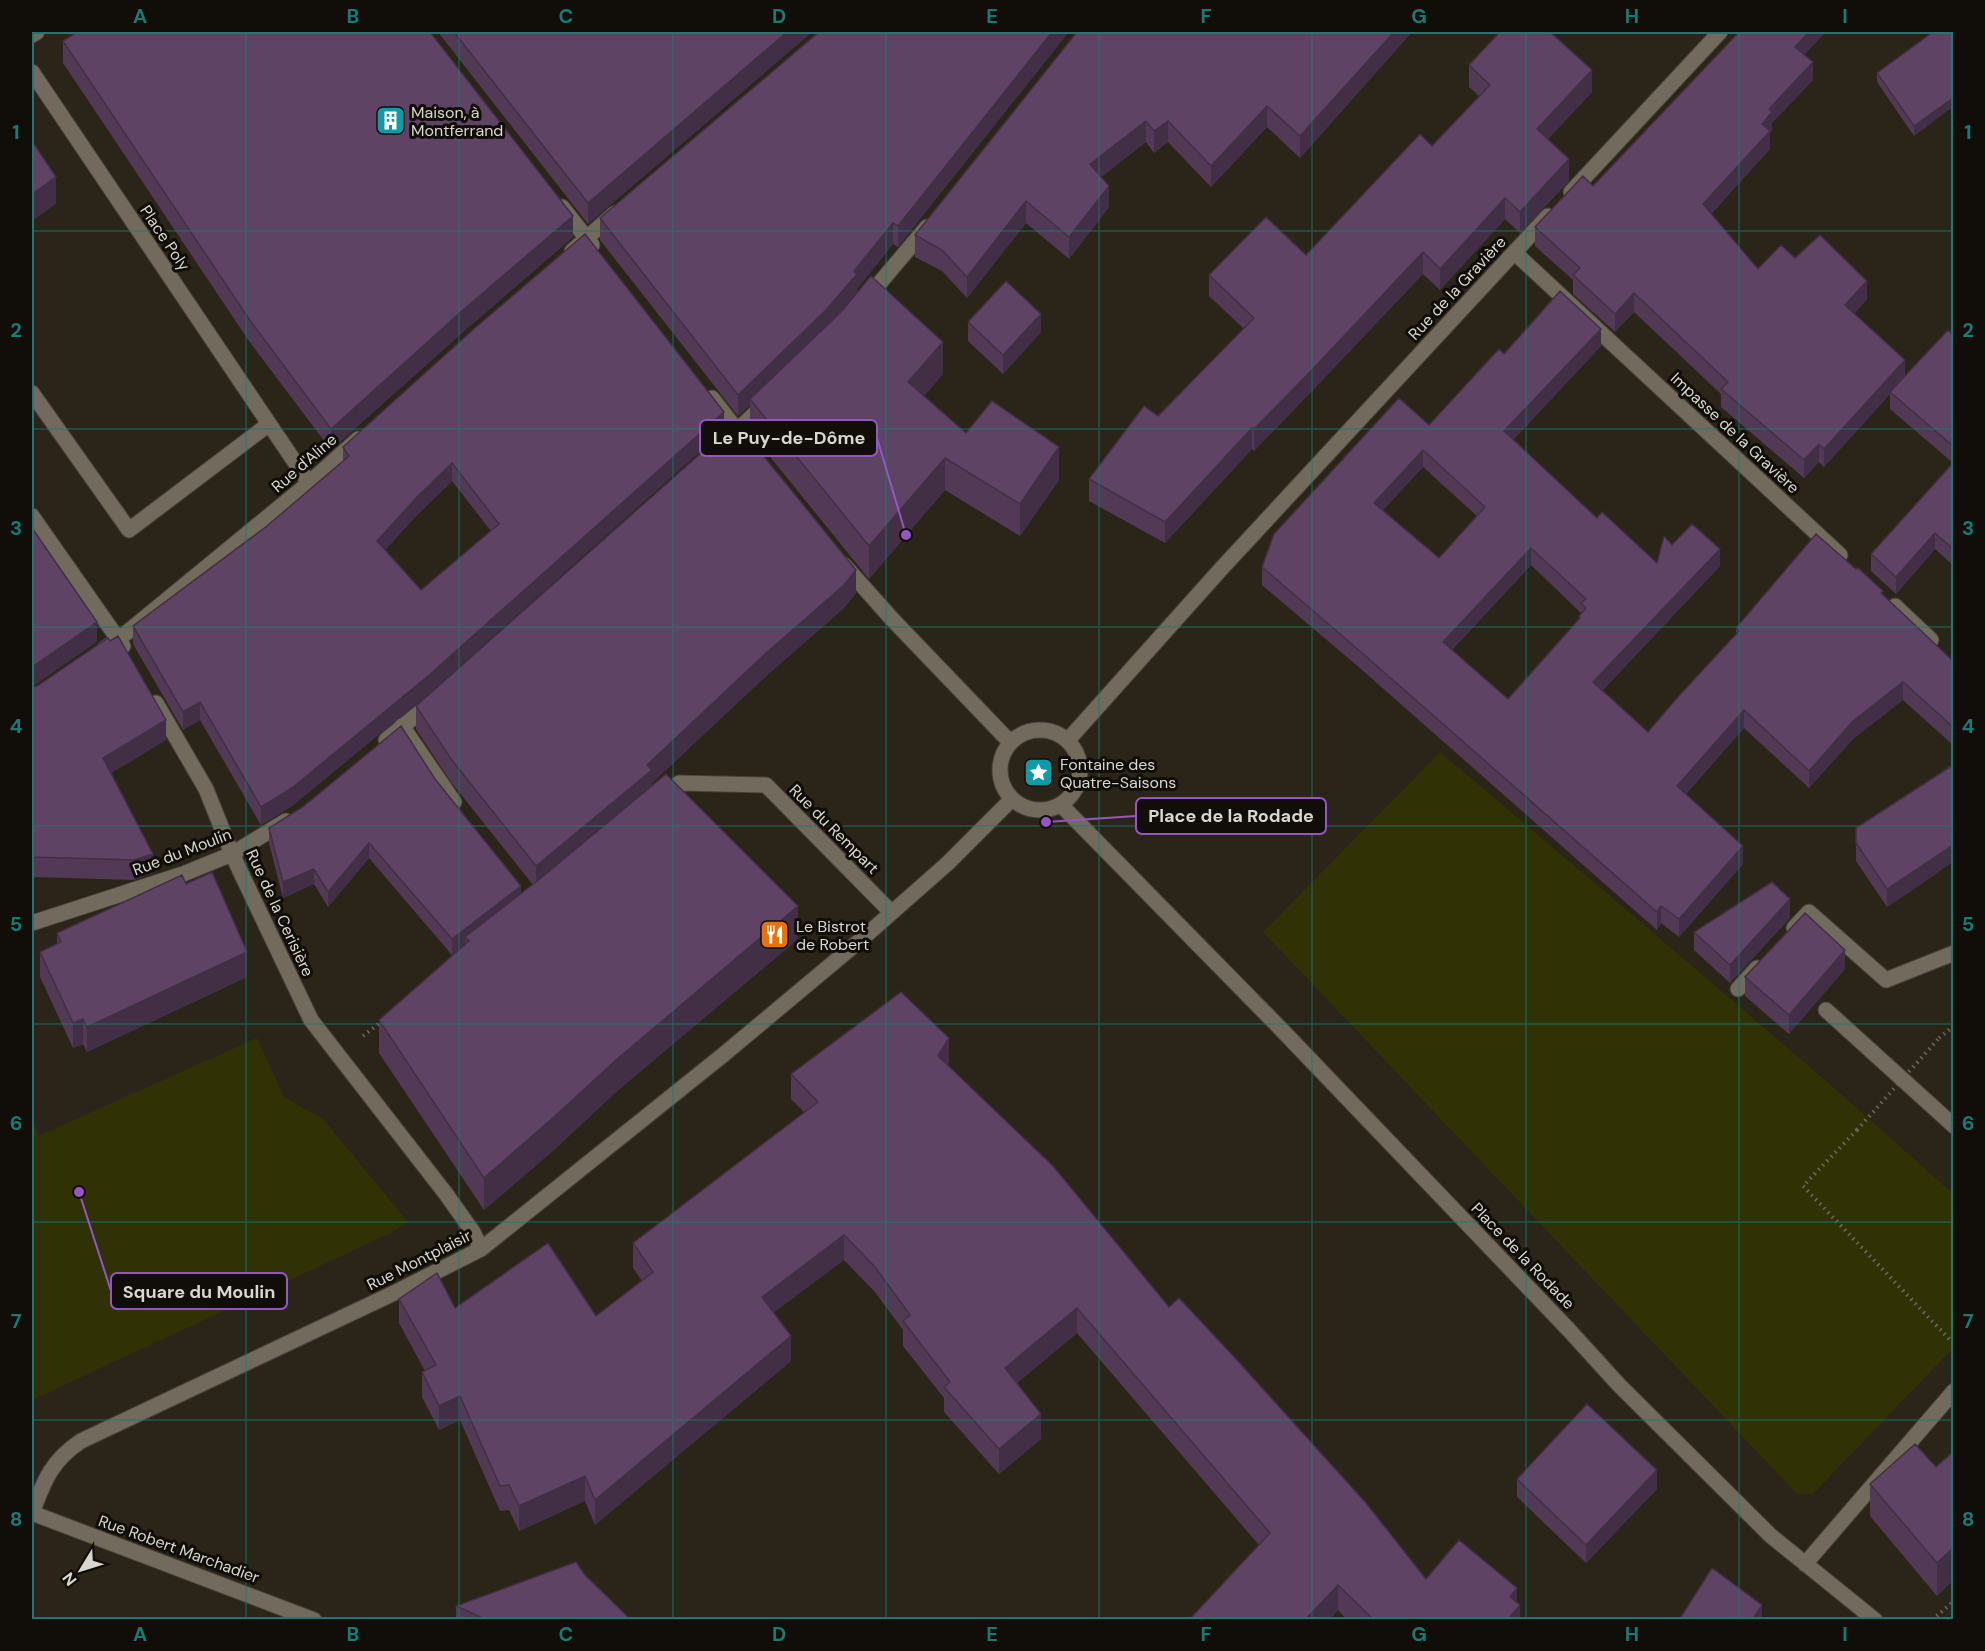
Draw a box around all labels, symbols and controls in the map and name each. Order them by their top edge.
text: A [133,3,147,29]
text: B [347,3,359,29]
text: C [559,3,573,29]
text: D [772,3,786,29]
text: E [986,3,998,29]
text: F [1200,3,1212,29]
text: G [1411,3,1427,29]
text: H [1625,3,1639,29]
text: I [1842,3,1848,29]
place label: Maison, à Montferrand [411,102,503,141]
building icon: Maison, à Montferrand [374,105,406,137]
text: 1 [12,119,20,145]
text: 1 [1964,119,1972,145]
street label: Place Poly [135,201,195,275]
street label: Rue de la Gravière [1403,232,1511,344]
text: 2 [10,317,22,343]
text: 2 [1962,317,1974,343]
street label: Impasse de la Gravière [1666,368,1804,498]
callout: Le Puy-de-Dôme [700,420,877,456]
text: Le Puy-de-Dôme [713,426,865,450]
street label: Rue d'Aline [267,429,341,497]
text: 3 [10,515,22,541]
text: 3 [1962,515,1974,541]
text: 4 [10,713,23,739]
text: 4 [1962,713,1975,739]
place label: Fontaine des Quatre-Saisons [1060,754,1176,793]
place icon: Fontaine des Quatre-Saisons [1023,757,1055,789]
street label: Rue du Rempart [785,780,883,878]
callout: Place de la Rodade [1136,798,1326,834]
text: Place de la Rodade [1148,804,1314,828]
street label: Rue du Moulin [130,824,234,880]
street label: Rue de la Cerisière [241,846,319,980]
text: 5 [10,911,22,937]
text: 5 [1962,911,1974,937]
place label: Le Bistrot de Robert [796,916,869,955]
restaurant icon: Le Bistrot de Robert [759,919,791,951]
text: 6 [10,1110,22,1136]
text: 6 [1962,1110,1974,1136]
street label: Place de la Rodade [1467,1198,1579,1314]
street label: Rue Montplaisir [363,1225,475,1295]
callout: Square du Moulin [111,1273,287,1309]
text: Square du Moulin [123,1280,275,1304]
text: 7 [11,1308,22,1334]
text: 7 [1963,1308,1974,1334]
text: 8 [10,1506,22,1532]
text: 8 [1962,1506,1974,1532]
street label: Rue Robert Marchadier [96,1510,262,1588]
north arrow [51,1540,111,1600]
text: N [58,1568,81,1590]
text: A [133,1621,147,1647]
text: B [347,1621,359,1647]
text: C [559,1621,573,1647]
text: D [772,1621,786,1647]
text: E [986,1621,998,1647]
text: F [1200,1621,1212,1647]
text: G [1411,1621,1427,1647]
text: H [1625,1621,1639,1647]
text: I [1842,1621,1848,1647]

